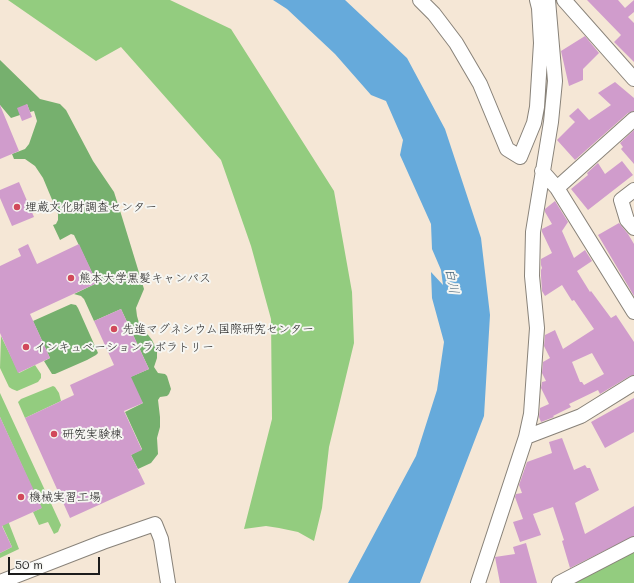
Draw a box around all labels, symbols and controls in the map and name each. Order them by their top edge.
place label: 埋蔵文化財調査センター [25,200,157,214]
marker: 埋蔵文化財調査センター [12,202,22,212]
water label: 白川 [442,267,462,295]
place label: 熊本大学黒髪キャンパス [79,271,211,285]
marker: 熊本大学黒髪キャンパス [66,273,76,283]
place label: 先進マグネシウム国際研究センター [122,322,314,336]
marker: 先進マグネシウム国際研究センター [109,324,119,334]
place label: インキュベーションラボラトリー [34,340,214,354]
marker: インキュベーションラボラトリー [21,342,31,352]
place label: 研究実験棟 [62,427,122,441]
marker: 研究実験棟 [49,429,59,439]
place label: 機械実習工場 [29,490,101,504]
marker: 機械実習工場 [16,492,26,502]
scale bar [10,549,102,575]
text: 50 m [15,556,43,572]

